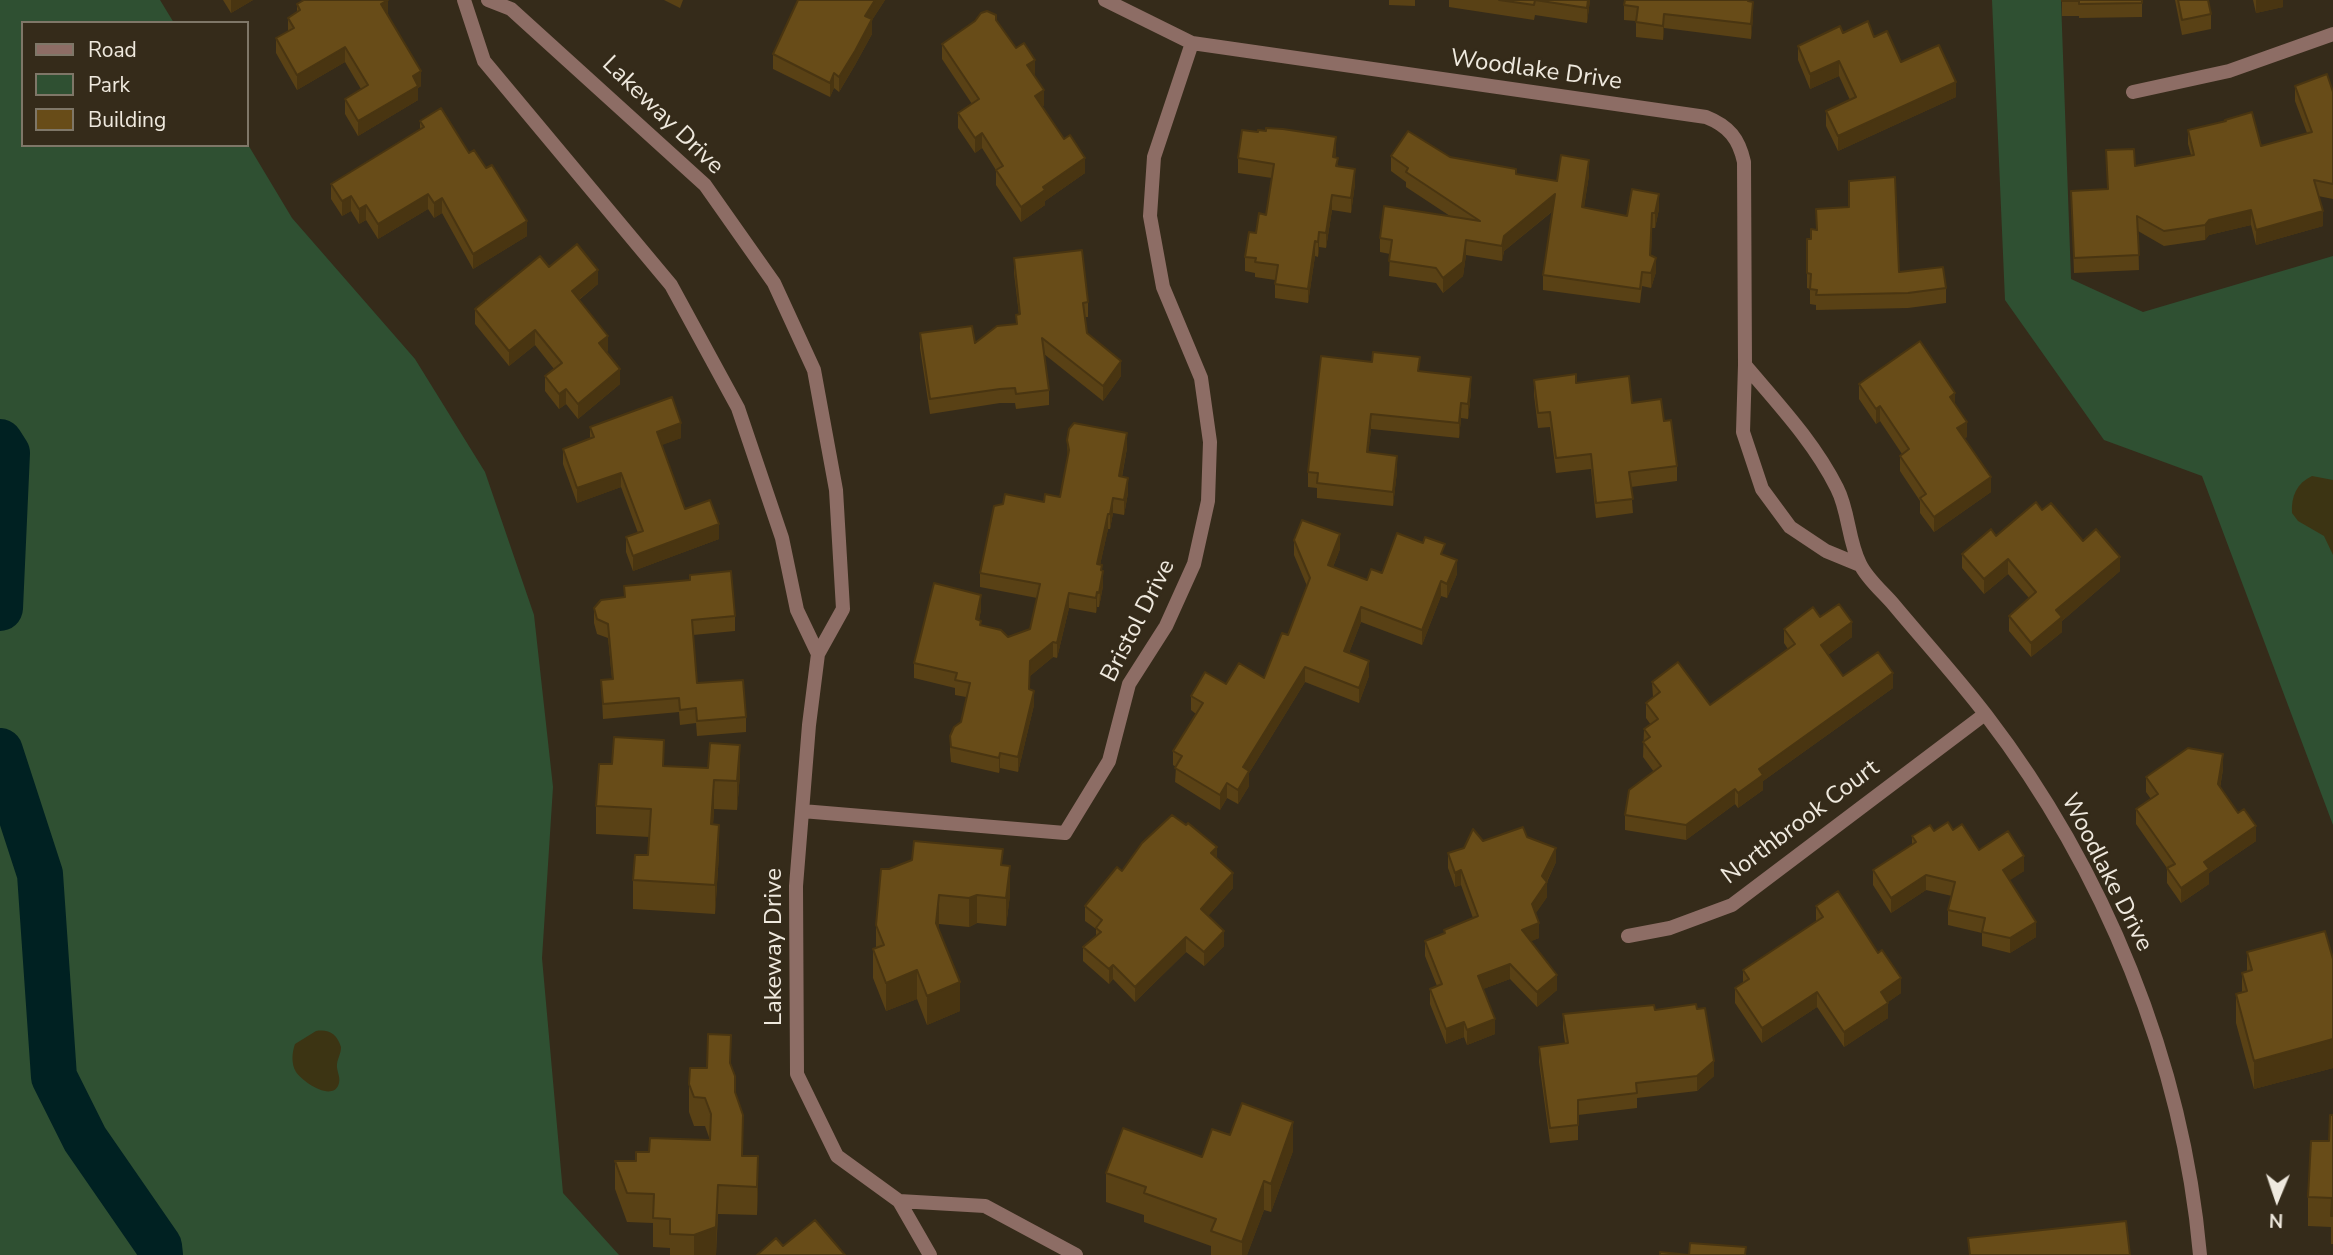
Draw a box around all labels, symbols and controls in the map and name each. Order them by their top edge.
legend [21,21,248,147]
text: Road [88,36,137,64]
street label: Woodlake Drive [1448,45,1624,97]
street label: Lakeway Drive [595,51,729,181]
text: Park [88,71,130,99]
text: Building [88,106,166,134]
street label: Bristol Drive [1096,555,1182,687]
street label: Northbrook Court [1717,755,1885,891]
street label: Woodlake Drive [2054,789,2158,957]
street label: Lakeway Drive [761,868,789,1026]
north arrow [2242,1164,2312,1234]
text: N [2269,1207,2284,1233]

